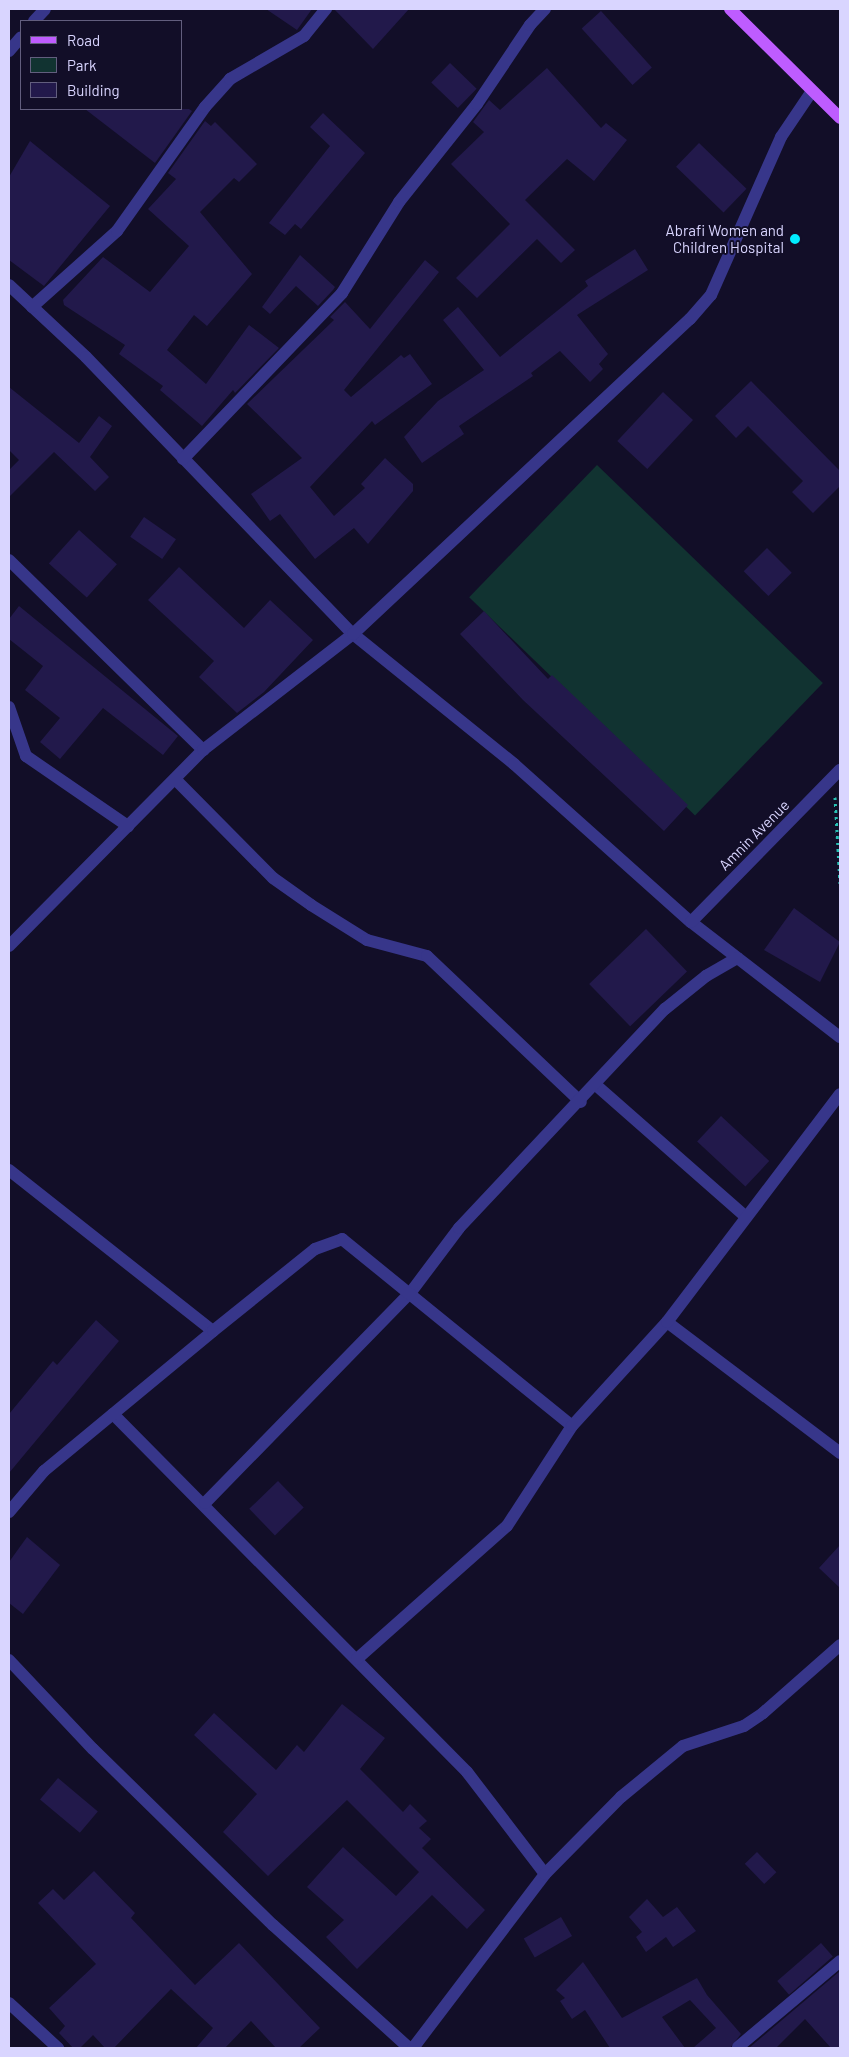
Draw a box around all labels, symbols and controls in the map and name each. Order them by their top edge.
legend [20,20,182,110]
text: Road [67,31,100,49]
text: Park [67,56,96,74]
text: Building [67,81,120,99]
place label: Abrafi Women and Children Hospital [666,221,784,256]
marker: Abrafi Women and Children Hospital [788,232,802,246]
street label: Amnin Avenue [715,796,793,874]

